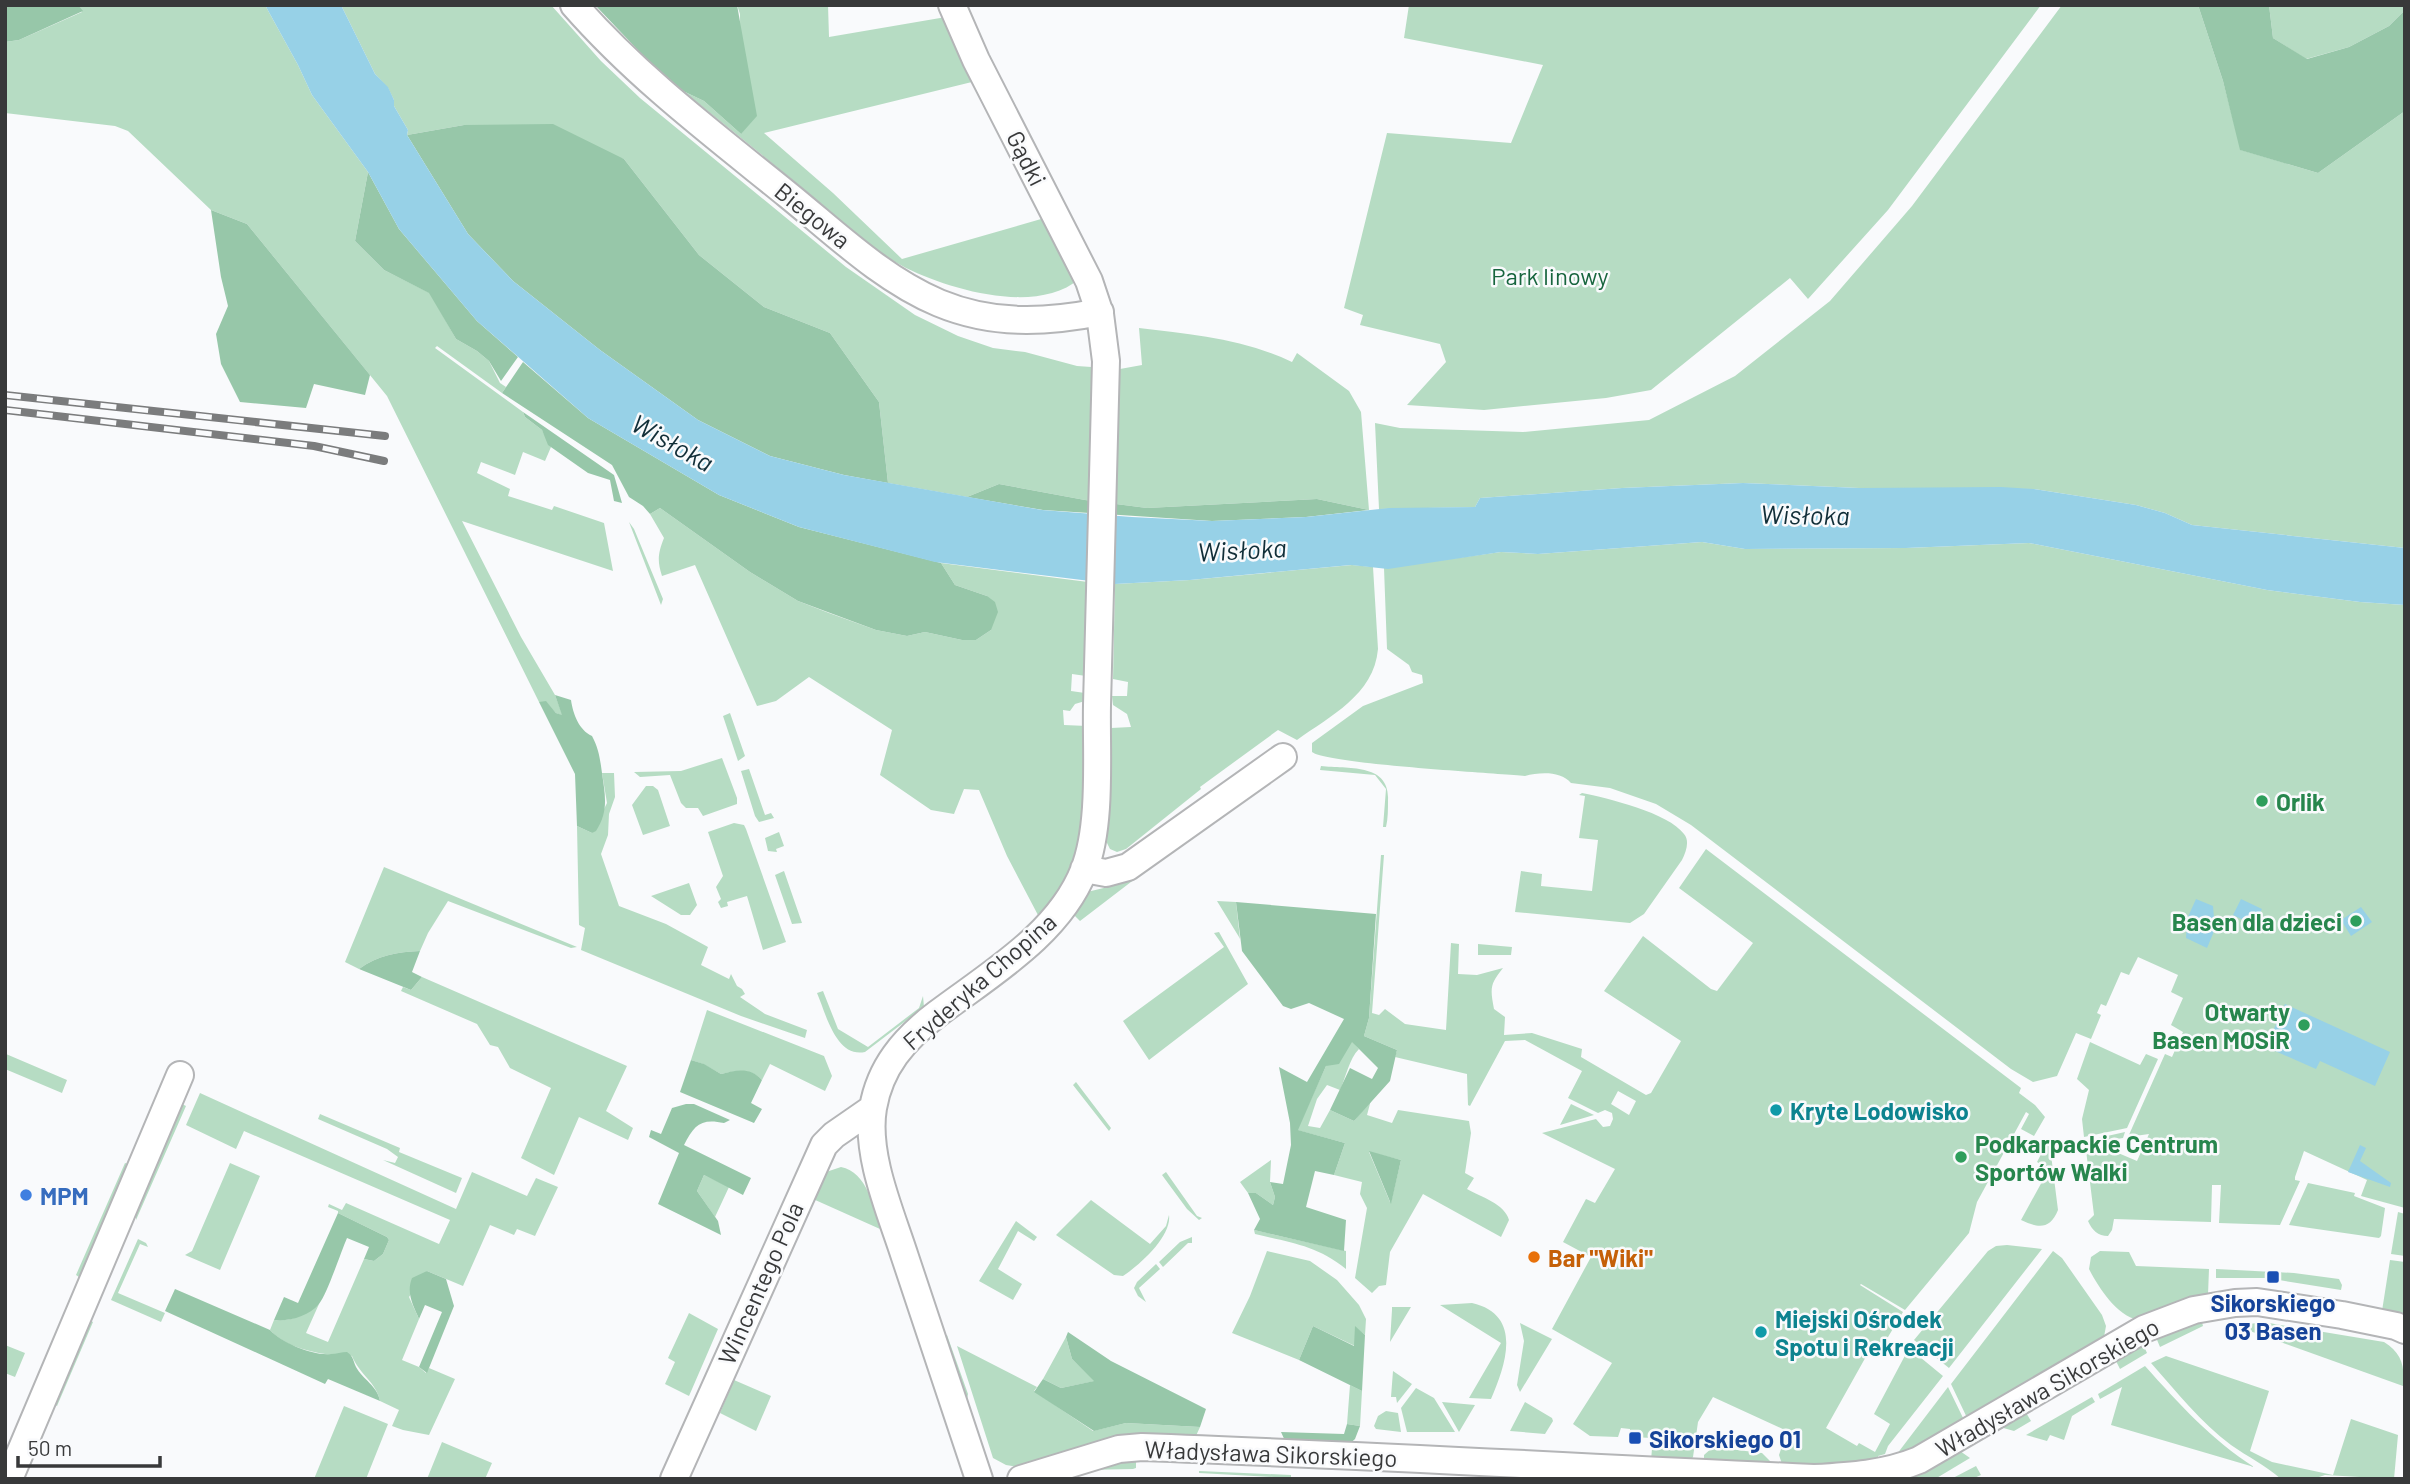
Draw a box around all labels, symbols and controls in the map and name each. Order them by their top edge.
street label: Gądki [1001,126,1053,190]
street label: Biegowa [769,176,857,254]
park label: Park linowy [1491,261,1609,290]
water label: Wisłoka [626,407,720,477]
water label: Wisłoka [1760,498,1850,530]
water label: Wisłoka [1197,531,1287,567]
place label: Orlik [2276,787,2325,816]
marker: Orlik [2254,793,2270,809]
street label: Fryderyka Chopina [896,907,1062,1055]
place label: Basen dla dzieci [2172,907,2342,936]
marker: Basen dla dzieci [2348,913,2364,929]
place label: Otwarty Basen MOSiR [2152,997,2290,1054]
marker: Otwarty Basen MOSiR [2296,1017,2312,1033]
place label: Kryte Lodowisko [1790,1096,1969,1125]
marker: Kryte Lodowisko [1768,1102,1784,1118]
place label: Podkarpackie Centrum Sportów Walki [1975,1129,2218,1186]
marker: Podkarpackie Centrum Sportów Walki [1953,1149,1969,1165]
place label: MPM [40,1181,89,1210]
marker: MPM [18,1187,34,1203]
street label: Wincentego Pola [711,1197,809,1369]
place label: Bar "Wiki" [1548,1243,1653,1272]
marker: Bar "Wiki" [1526,1249,1542,1265]
marker: Sikorskiego 03 Basen [2265,1269,2281,1285]
place label: Sikorskiego 03 Basen [2210,1288,2336,1345]
place label: Miejski Ośrodek Spotu i Rekreacji [1775,1304,1954,1361]
street label: Władysława Sikorskiego [1930,1311,2164,1463]
marker: Miejski Ośrodek Spotu i Rekreacji [1753,1324,1769,1340]
scale bar [18,1424,159,1468]
place label: Sikorskiego 01 [1649,1424,1801,1453]
marker: Sikorskiego 01 [1627,1430,1643,1446]
street label: Władysława Sikorskiego [1144,1434,1398,1472]
text: 50 m [28,1435,72,1460]

